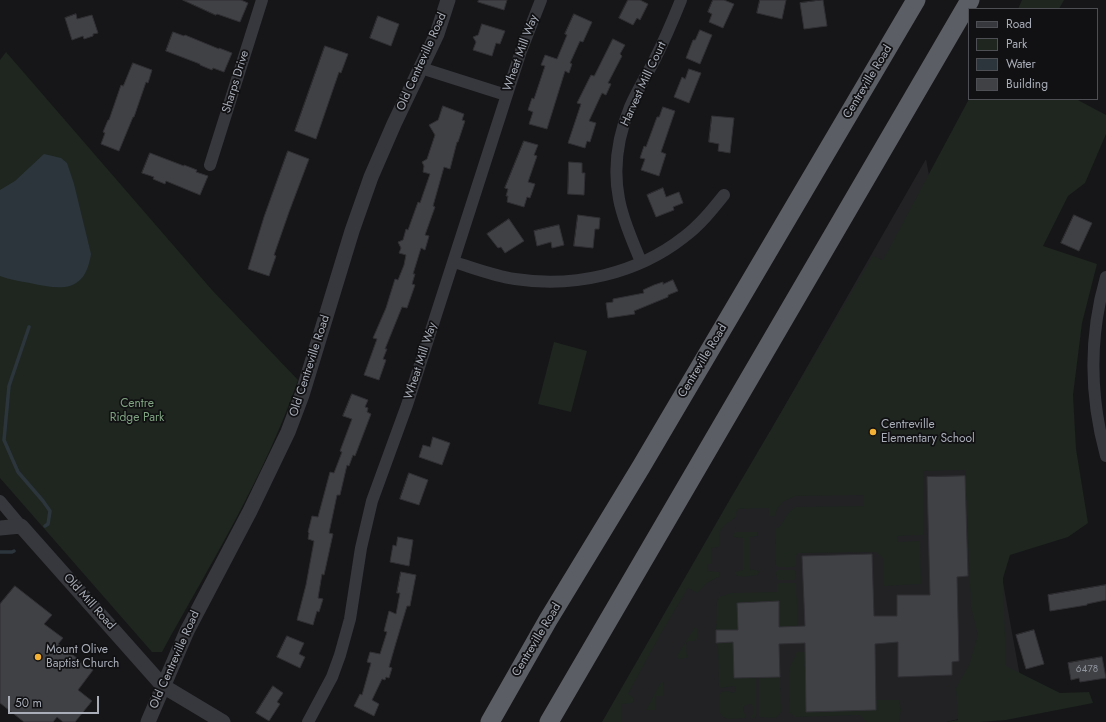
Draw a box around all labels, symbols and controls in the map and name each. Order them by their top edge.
legend [968,8,1098,100]
street label: Old Centreville Road [394,11,450,113]
street label: Wheat Mill Way [501,13,541,93]
text: Road [1006,15,1032,33]
text: Park [1006,35,1027,53]
street label: Harvest Mill Court [618,40,670,128]
street label: Centreville Road [840,43,896,121]
street label: Sharps Drive [220,49,252,115]
text: Water [1006,55,1036,73]
text: Building [1006,75,1048,93]
street label: Old Centreville Road [287,313,333,419]
street label: Wheat Mill Way [402,321,440,401]
street label: Centreville Road [675,322,731,400]
park label: Centre Ridge Park [110,397,164,425]
place label: Centreville Elementary School [881,418,975,446]
marker: Centreville Elementary School [868,427,878,437]
street label: Old Mill Road [60,571,118,633]
street label: Centreville Road [509,601,565,679]
street label: Old Centreville Road [147,609,203,711]
place label: Mount Olive Baptist Church [46,643,119,671]
marker: Mount Olive Baptist Church [33,652,43,662]
house number: 6478 [1076,664,1098,676]
scale bar [10,688,101,714]
text: 50 m [15,694,42,712]

